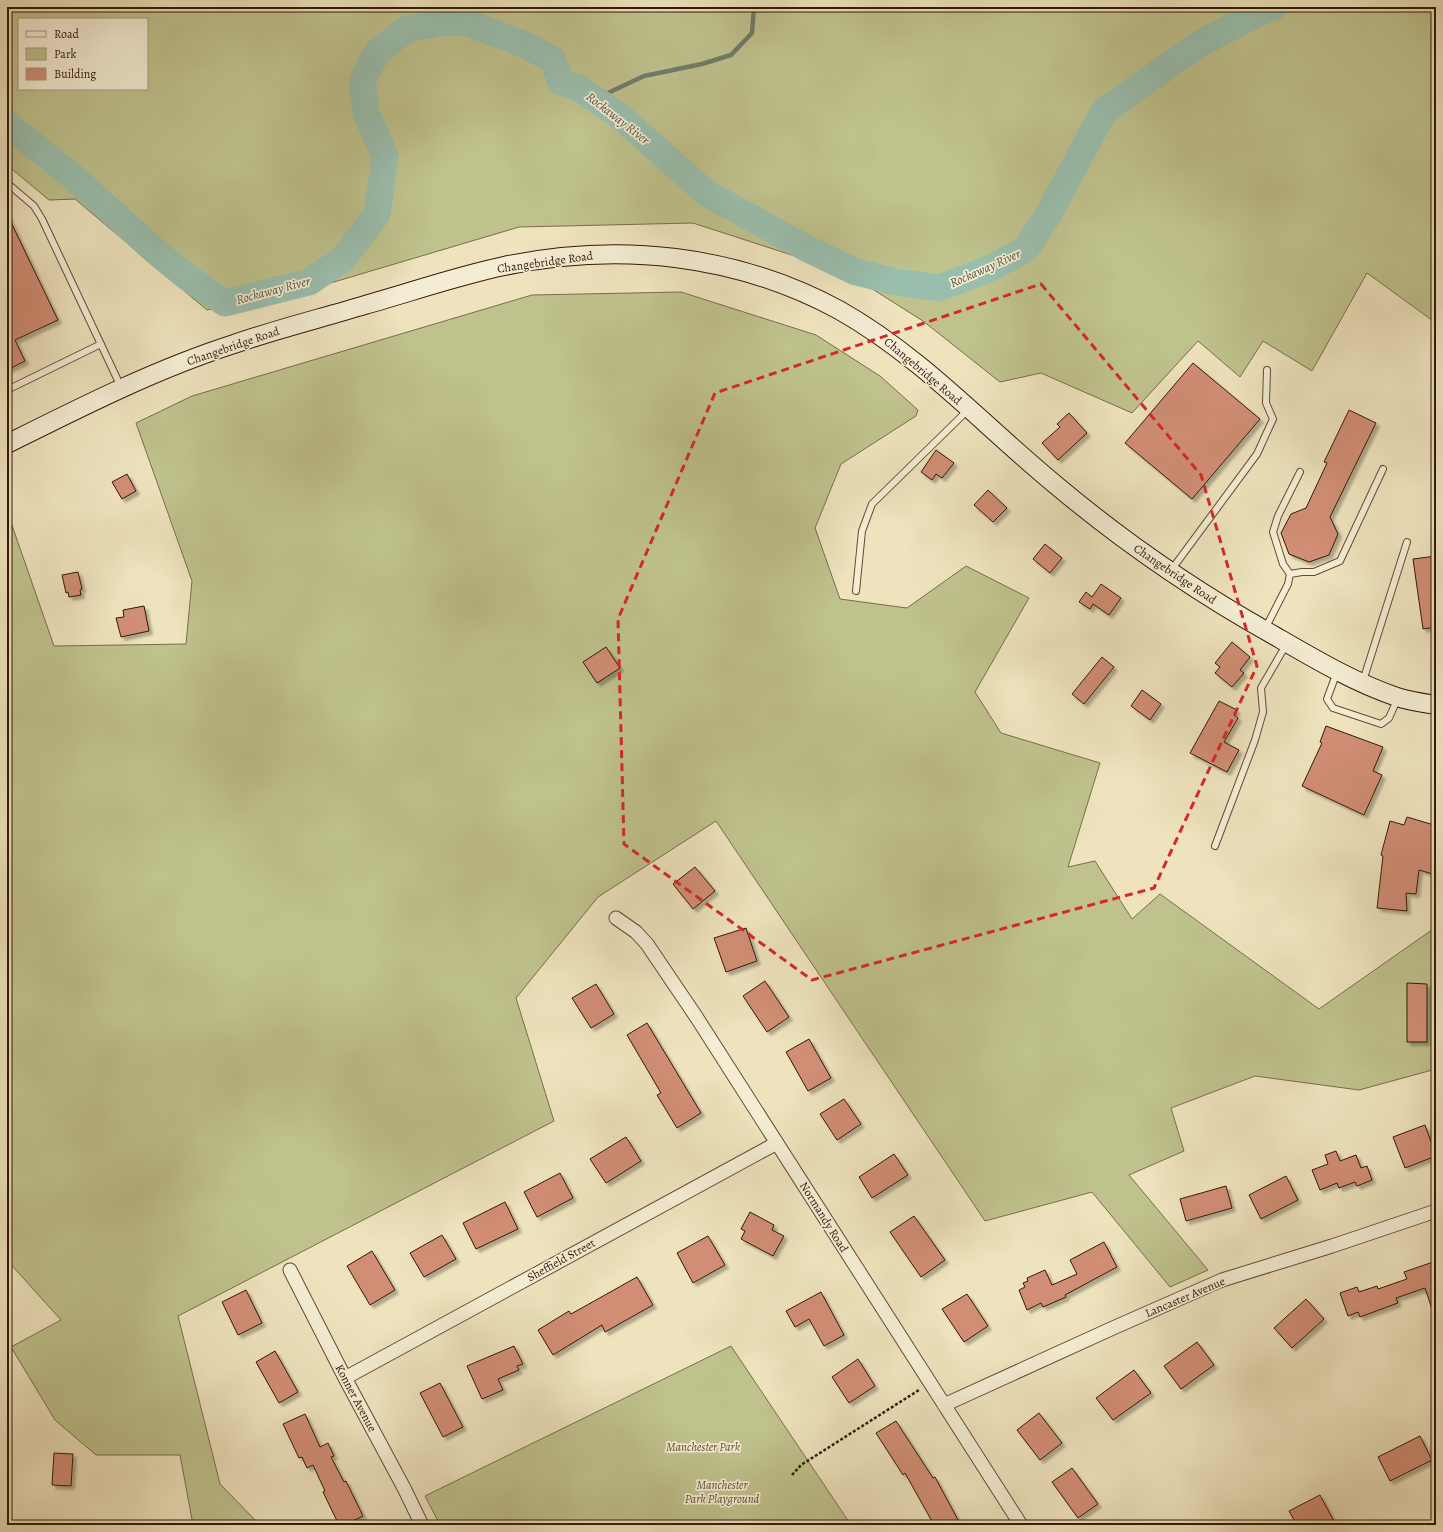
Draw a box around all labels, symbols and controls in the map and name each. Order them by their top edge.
legend [18,18,148,90]
text: Road [54,26,80,42]
text: Park [54,46,77,62]
text: Building [54,66,96,82]
water label: Rockaway River [583,88,654,148]
water label: Rockaway River [947,245,1024,291]
street label: Changebridge Road [496,247,595,277]
water label: Rockaway River [234,272,312,308]
street label: Changebridge Road [185,323,282,369]
street label: Changebridge Road [881,334,966,409]
street label: Changebridge Road [1130,540,1220,608]
street label: Normandy Road [796,1179,852,1256]
street label: Sheffield Street [524,1235,598,1285]
street label: Lancaster Avenue [1142,1273,1228,1321]
street label: Konner Avenue [331,1361,381,1435]
park label: Manchester Park [666,1439,741,1455]
park label: Manchester Park Playground [685,1477,760,1507]

